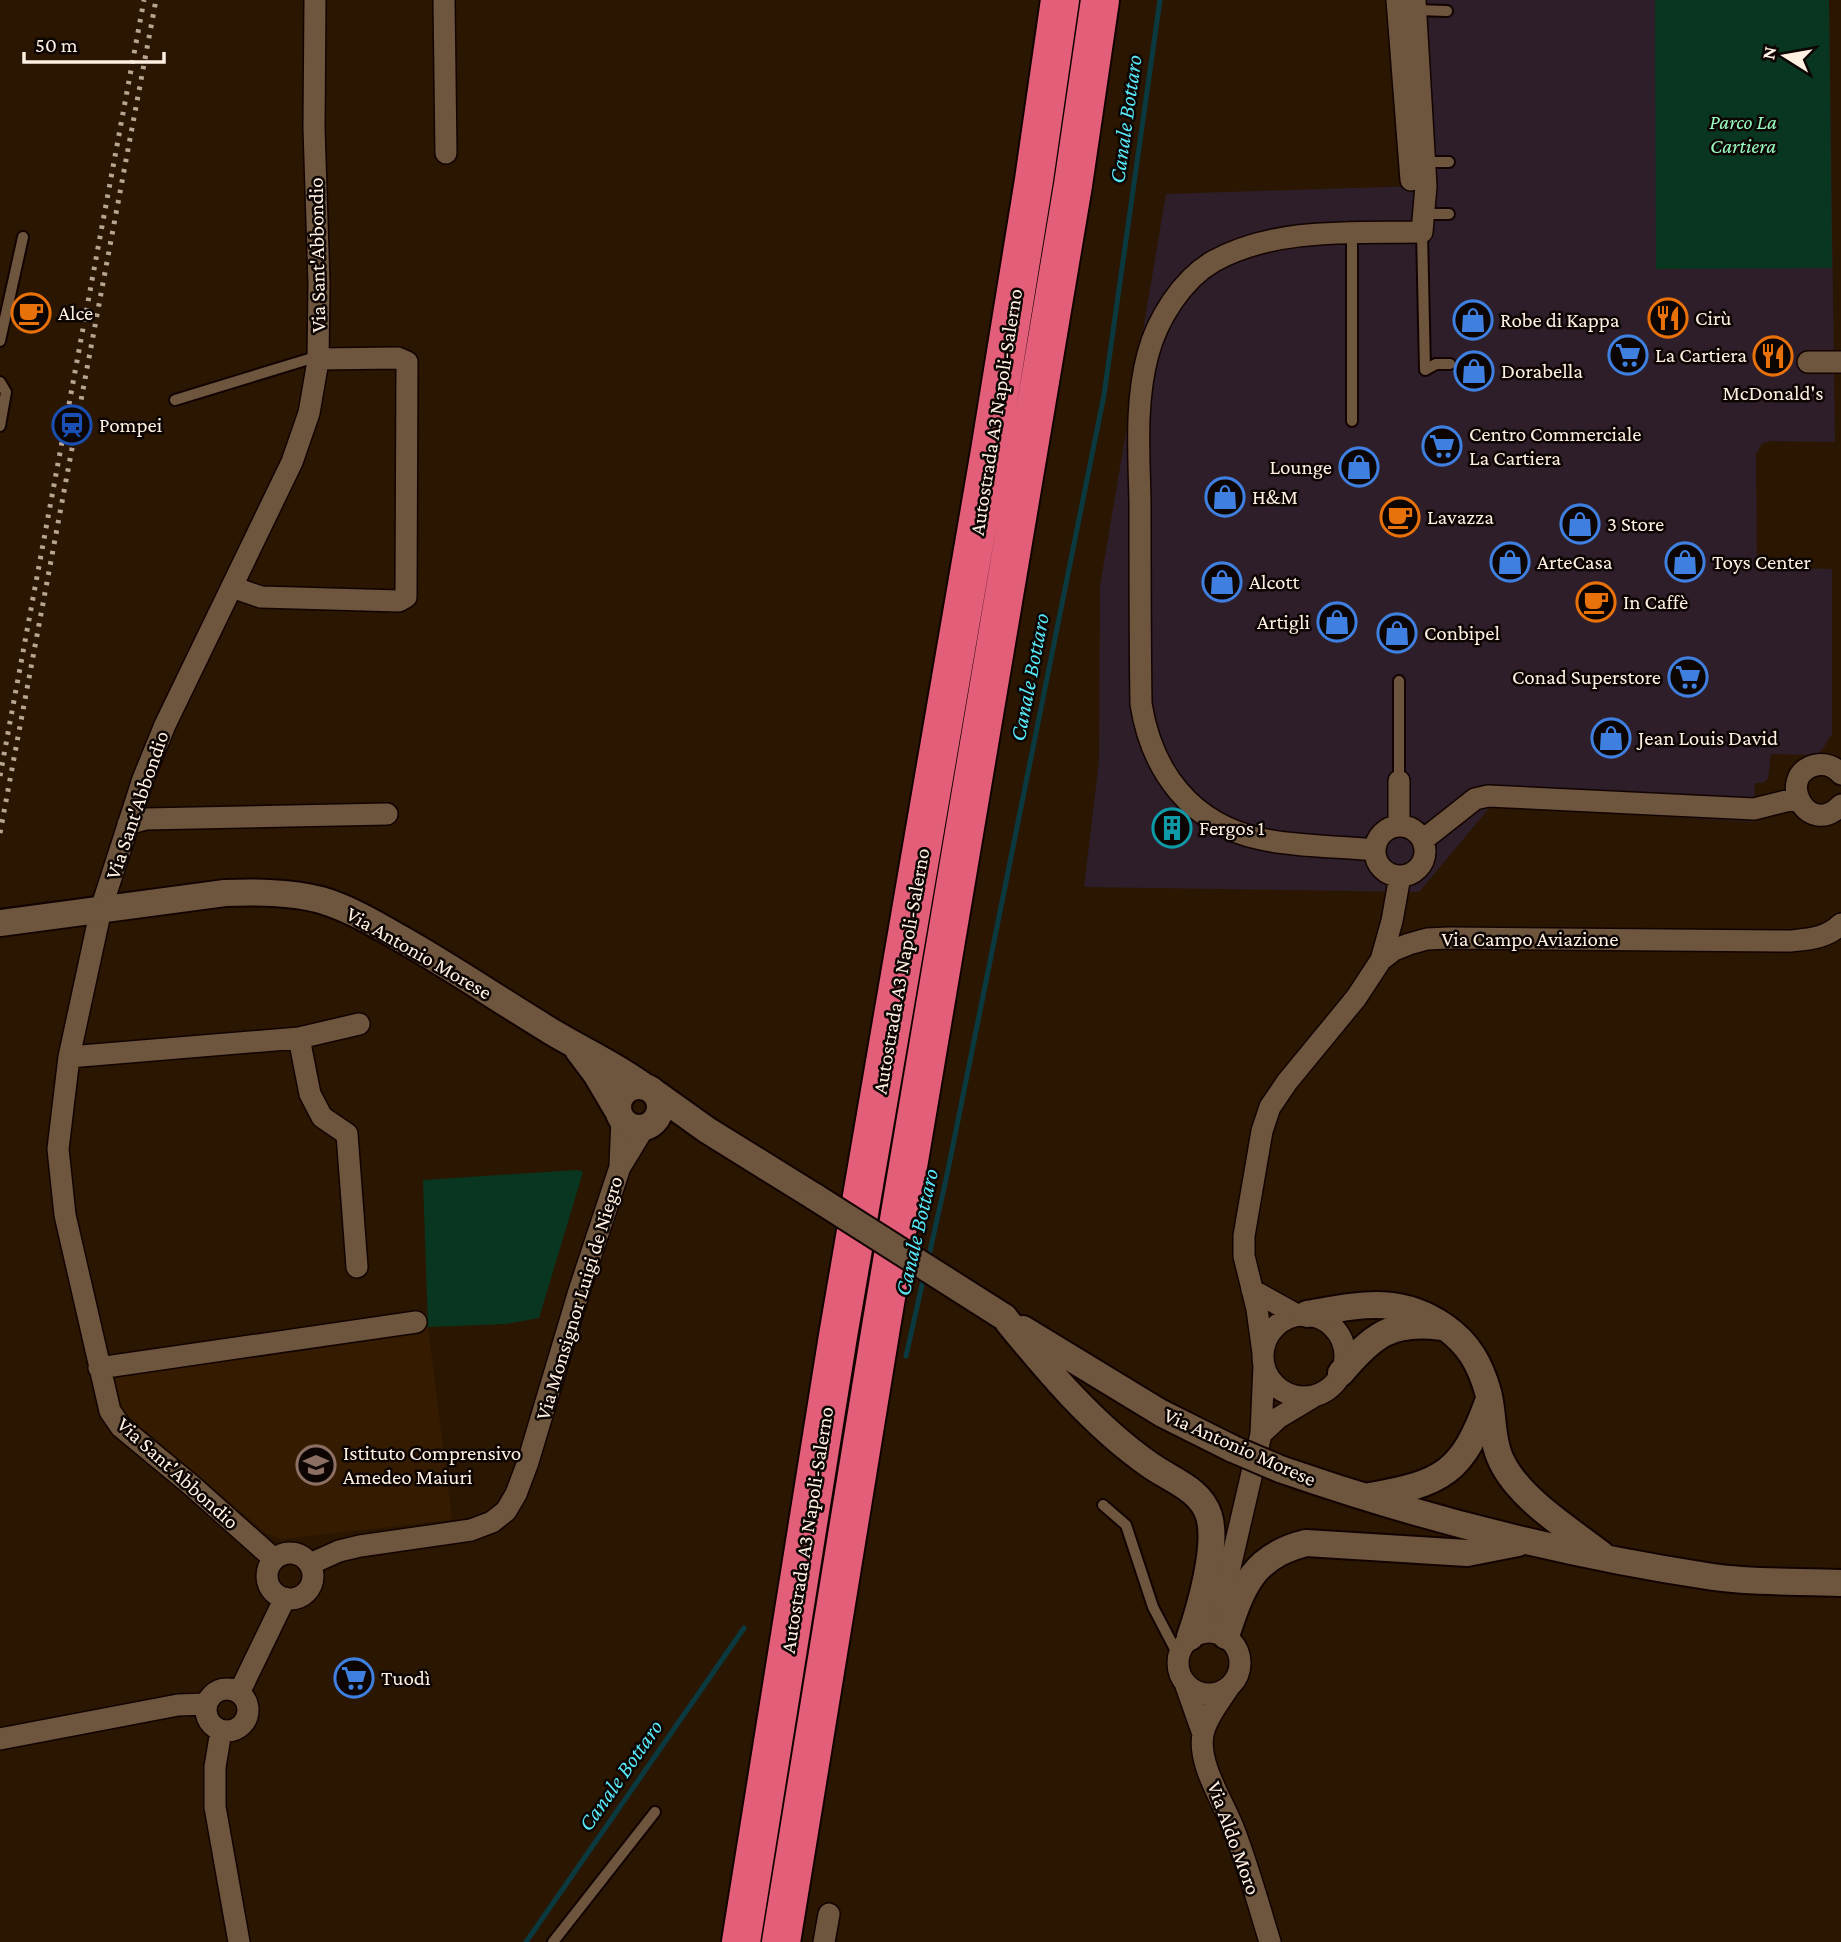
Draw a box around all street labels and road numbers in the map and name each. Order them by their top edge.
street label: Via Sant'Abbondio [304,177,330,333]
street label: Autostrada A3 Napoli-Salerno [965,287,1027,537]
street label: Via Sant'Abbondio [100,728,174,882]
street label: Autostrada A3 Napoli-Salerno [868,846,934,1096]
street label: Via Antonio Morese [342,902,496,1004]
street label: Via Campo Aviazione [1442,927,1618,951]
street label: Via Monsignor Luigi de Niegro [530,1173,628,1423]
street label: Via Antonio Morese [1160,1403,1320,1491]
street label: Autostrada A3 Napoli-Salerno [776,1405,838,1655]
street label: Via Sant'Abbondio [112,1412,244,1534]
street label: Via Aldo Moro [1202,1778,1266,1898]

